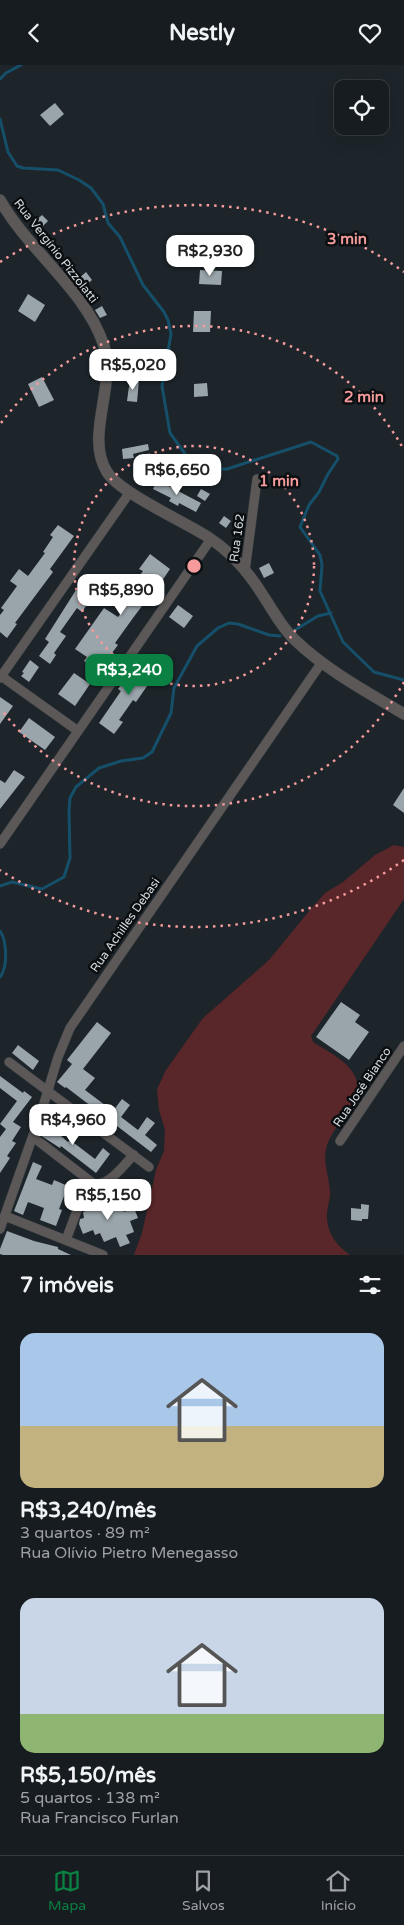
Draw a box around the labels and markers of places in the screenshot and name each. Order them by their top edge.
pin: R$2,930 [164,235,256,277]
pin: R$5,020 [87,349,179,391]
pin: R$6,650 [131,453,223,496]
centre of rings [185,557,203,575]
pin: R$5,890 [75,573,167,616]
pin: R$3,240 [83,653,175,696]
pin: R$4,960 [27,1103,119,1146]
pin: R$5,150 [62,1179,154,1221]

